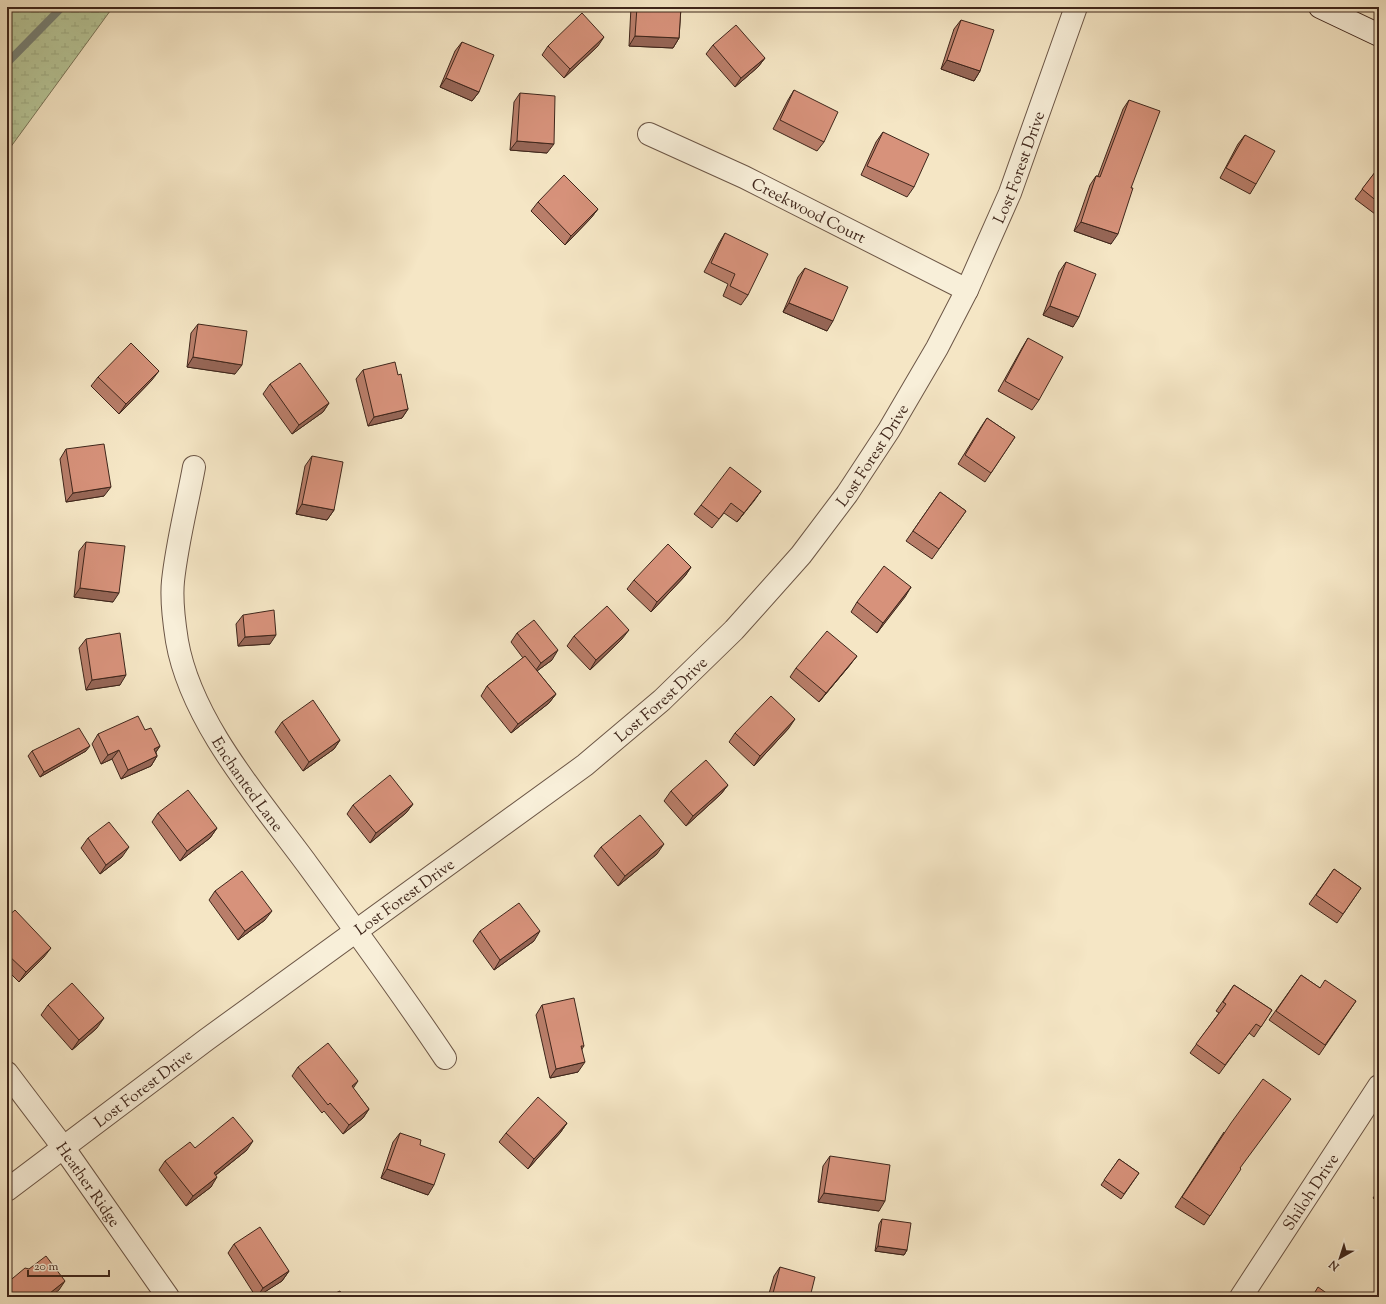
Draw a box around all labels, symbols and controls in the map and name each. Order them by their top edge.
street label: Lost Forest Drive [989,108,1052,228]
street label: Creekwood Court [747,173,869,251]
street label: Lost Forest Drive [832,400,916,513]
street label: Lost Forest Drive [611,652,714,749]
street label: Enchanted Lane [204,733,288,837]
street label: Lost Forest Drive [351,854,460,942]
street label: Lost Forest Drive [90,1045,198,1134]
street label: Heather Ridge [49,1138,125,1233]
street label: Shiloh Drive [1278,1150,1346,1236]
north arrow [1320,1238,1360,1278]
scale bar [28,1252,109,1278]
text: N [1326,1256,1344,1275]
text: 20 m [34,1258,59,1276]

